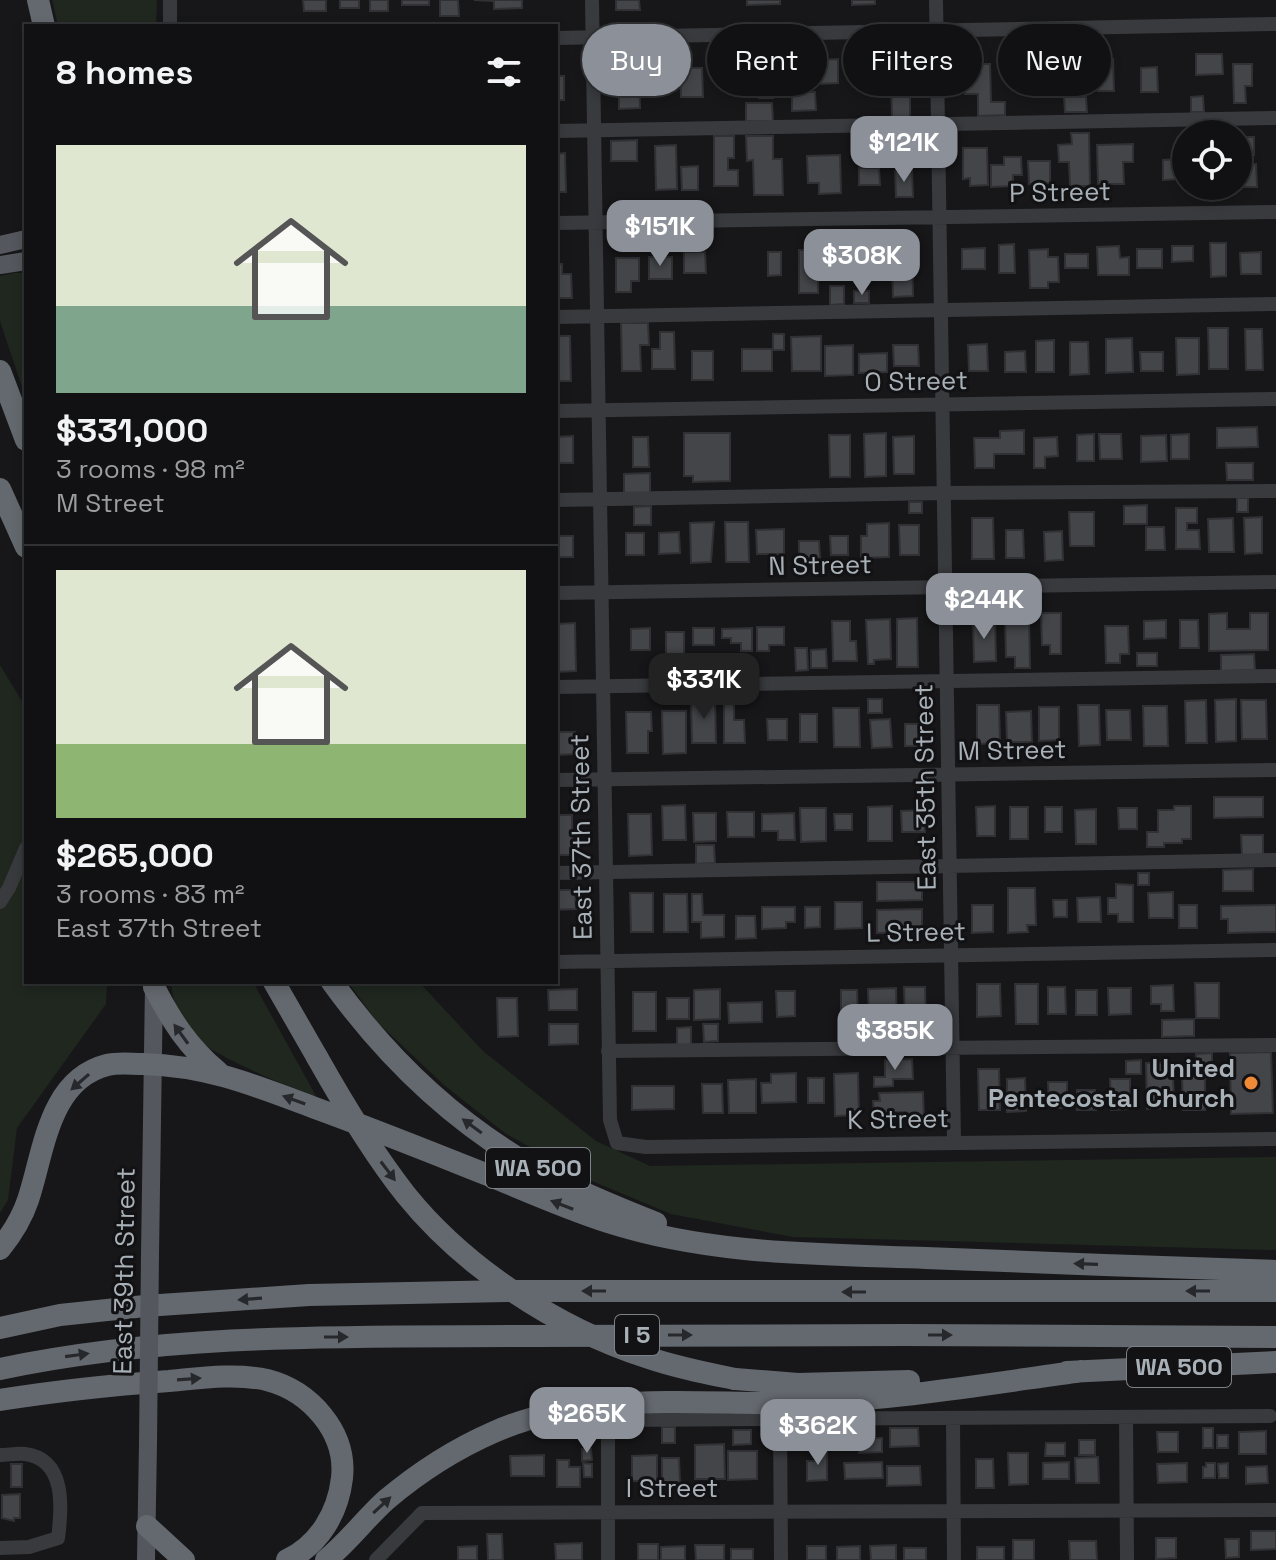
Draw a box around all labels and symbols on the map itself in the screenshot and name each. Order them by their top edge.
pin: $121K [848,116,960,184]
street label: P Street [1009,174,1111,210]
pin: $151K [604,200,716,268]
pin: $308K [806,229,918,297]
street label: O Street [864,363,968,399]
street label: N Street [768,547,872,583]
pin: $244K [928,573,1040,641]
pin: $331K [648,653,760,721]
street label: East 35th Street [906,683,944,891]
street label: M Street [957,732,1067,768]
street label: East 37th Street [562,734,600,940]
street label: L Street [866,914,966,950]
pin: $385K [839,1004,951,1072]
one-way arrow [173,1024,189,1044]
place label: United Pentecostal Church [988,1051,1235,1115]
one-way arrow [70,1073,90,1090]
marker: United Pentecostal Church [1242,1074,1260,1092]
one-way arrow [282,1093,306,1106]
street label: K Street [847,1101,949,1137]
one-way arrow [462,1118,483,1134]
road number: WA 500 [486,1148,590,1188]
one-way arrow [379,1160,395,1181]
street label: East 39th Street [105,1167,143,1375]
one-way arrow [550,1198,574,1211]
one-way arrow [1073,1258,1098,1271]
one-way arrow [581,1285,606,1297]
one-way arrow [1185,1285,1210,1297]
one-way arrow [841,1286,866,1298]
one-way arrow [237,1293,262,1306]
road number: I 5 [615,1315,659,1355]
one-way arrow [668,1328,693,1341]
one-way arrow [928,1328,953,1341]
one-way arrow [324,1331,349,1343]
road number: WA 500 [1127,1347,1231,1387]
one-way arrow [65,1348,90,1361]
one-way arrow [177,1372,202,1385]
pin: $265K [531,1387,643,1455]
pin: $362K [762,1399,874,1467]
street label: I Street [626,1471,718,1505]
one-way arrow [372,1497,391,1515]

